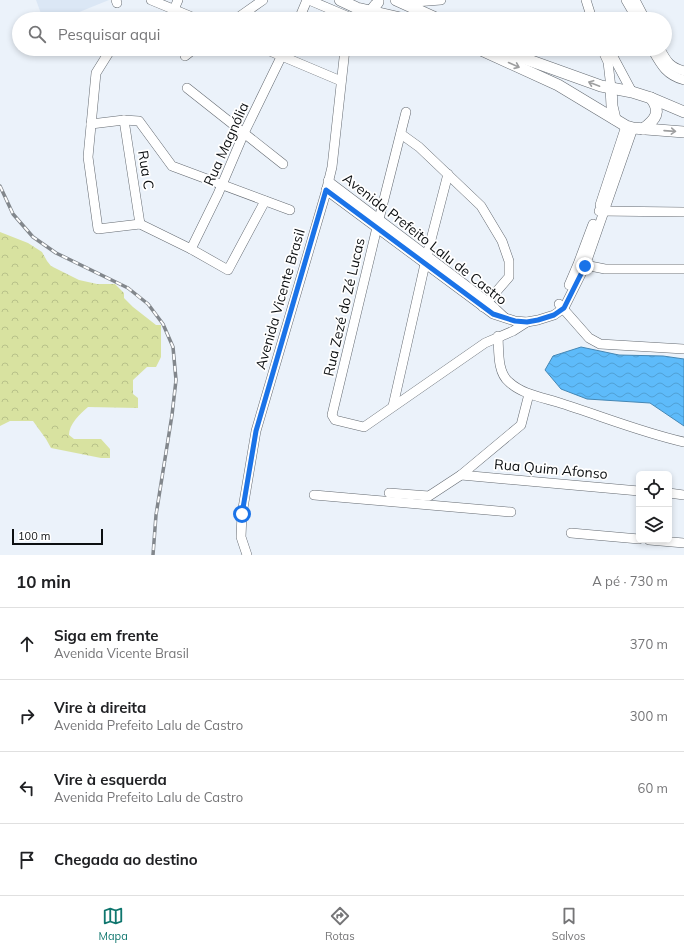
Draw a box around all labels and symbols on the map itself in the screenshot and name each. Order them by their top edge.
one-way arrow [508,62,520,69]
one-way arrow [588,79,600,87]
street label: Rua Magnólia [199,99,253,189]
one-way arrow [663,128,676,135]
street label: Rua C [134,149,158,191]
street label: Avenida Prefeito Lalu de Castro [339,169,511,309]
street label: Avenida Vicente Brasil [251,227,309,371]
street label: Rua Zezé do Zé Lucas [319,236,369,378]
route end [576,257,594,275]
street label: Rua Quim Afonso [494,455,608,483]
route start [233,505,251,523]
scale bar [12,527,103,546]

